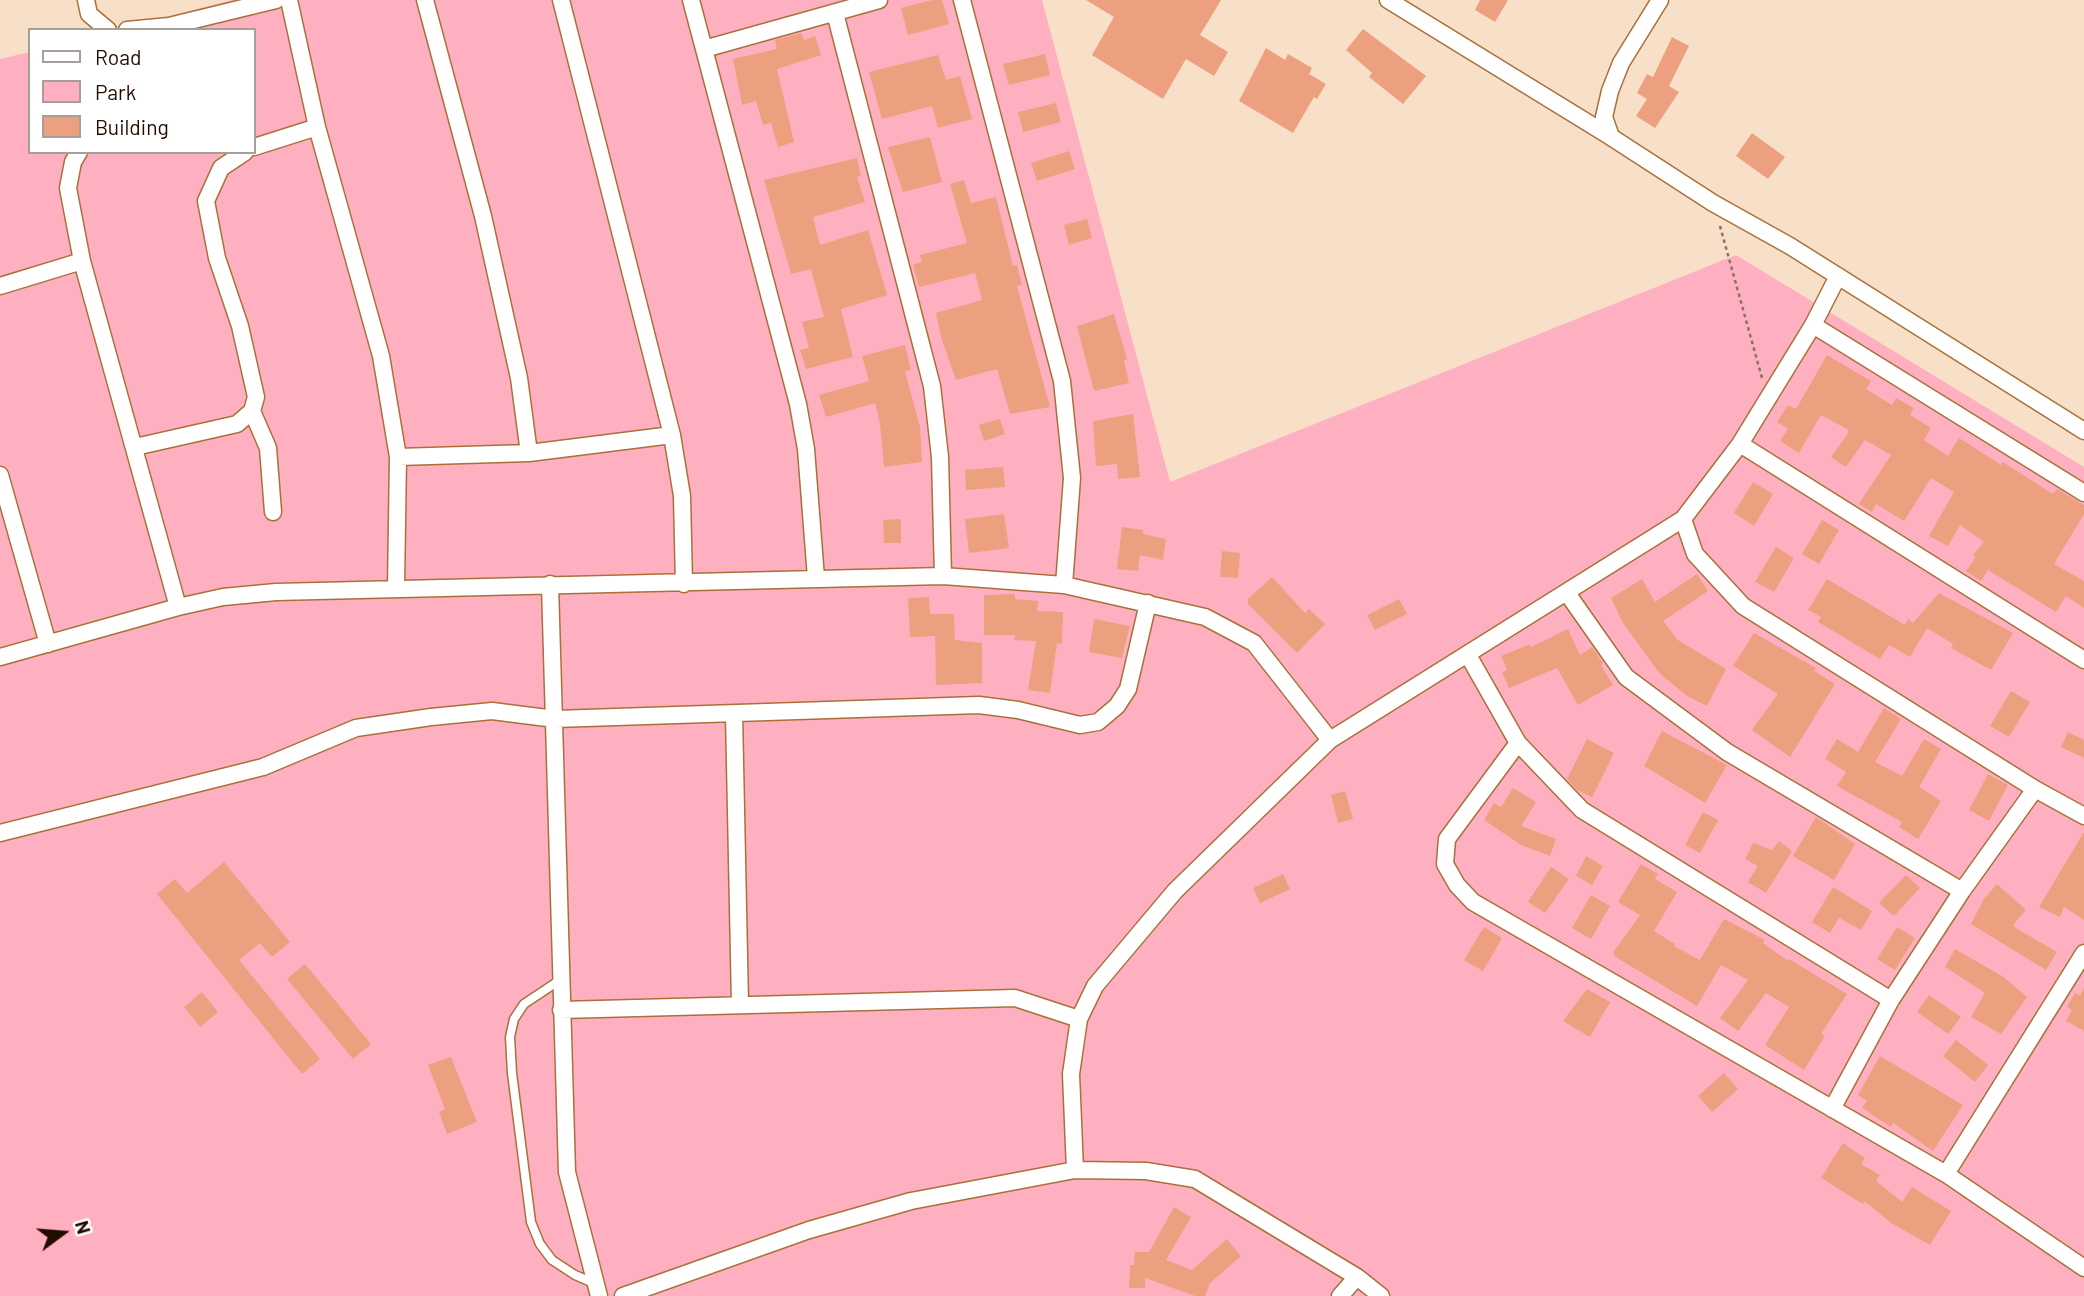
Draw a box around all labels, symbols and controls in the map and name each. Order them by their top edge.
legend [28,28,256,154]
text: Road [95,44,141,69]
text: Park [95,79,136,104]
text: Building [95,114,169,139]
north arrow [28,1198,98,1268]
text: N [71,1218,96,1236]

